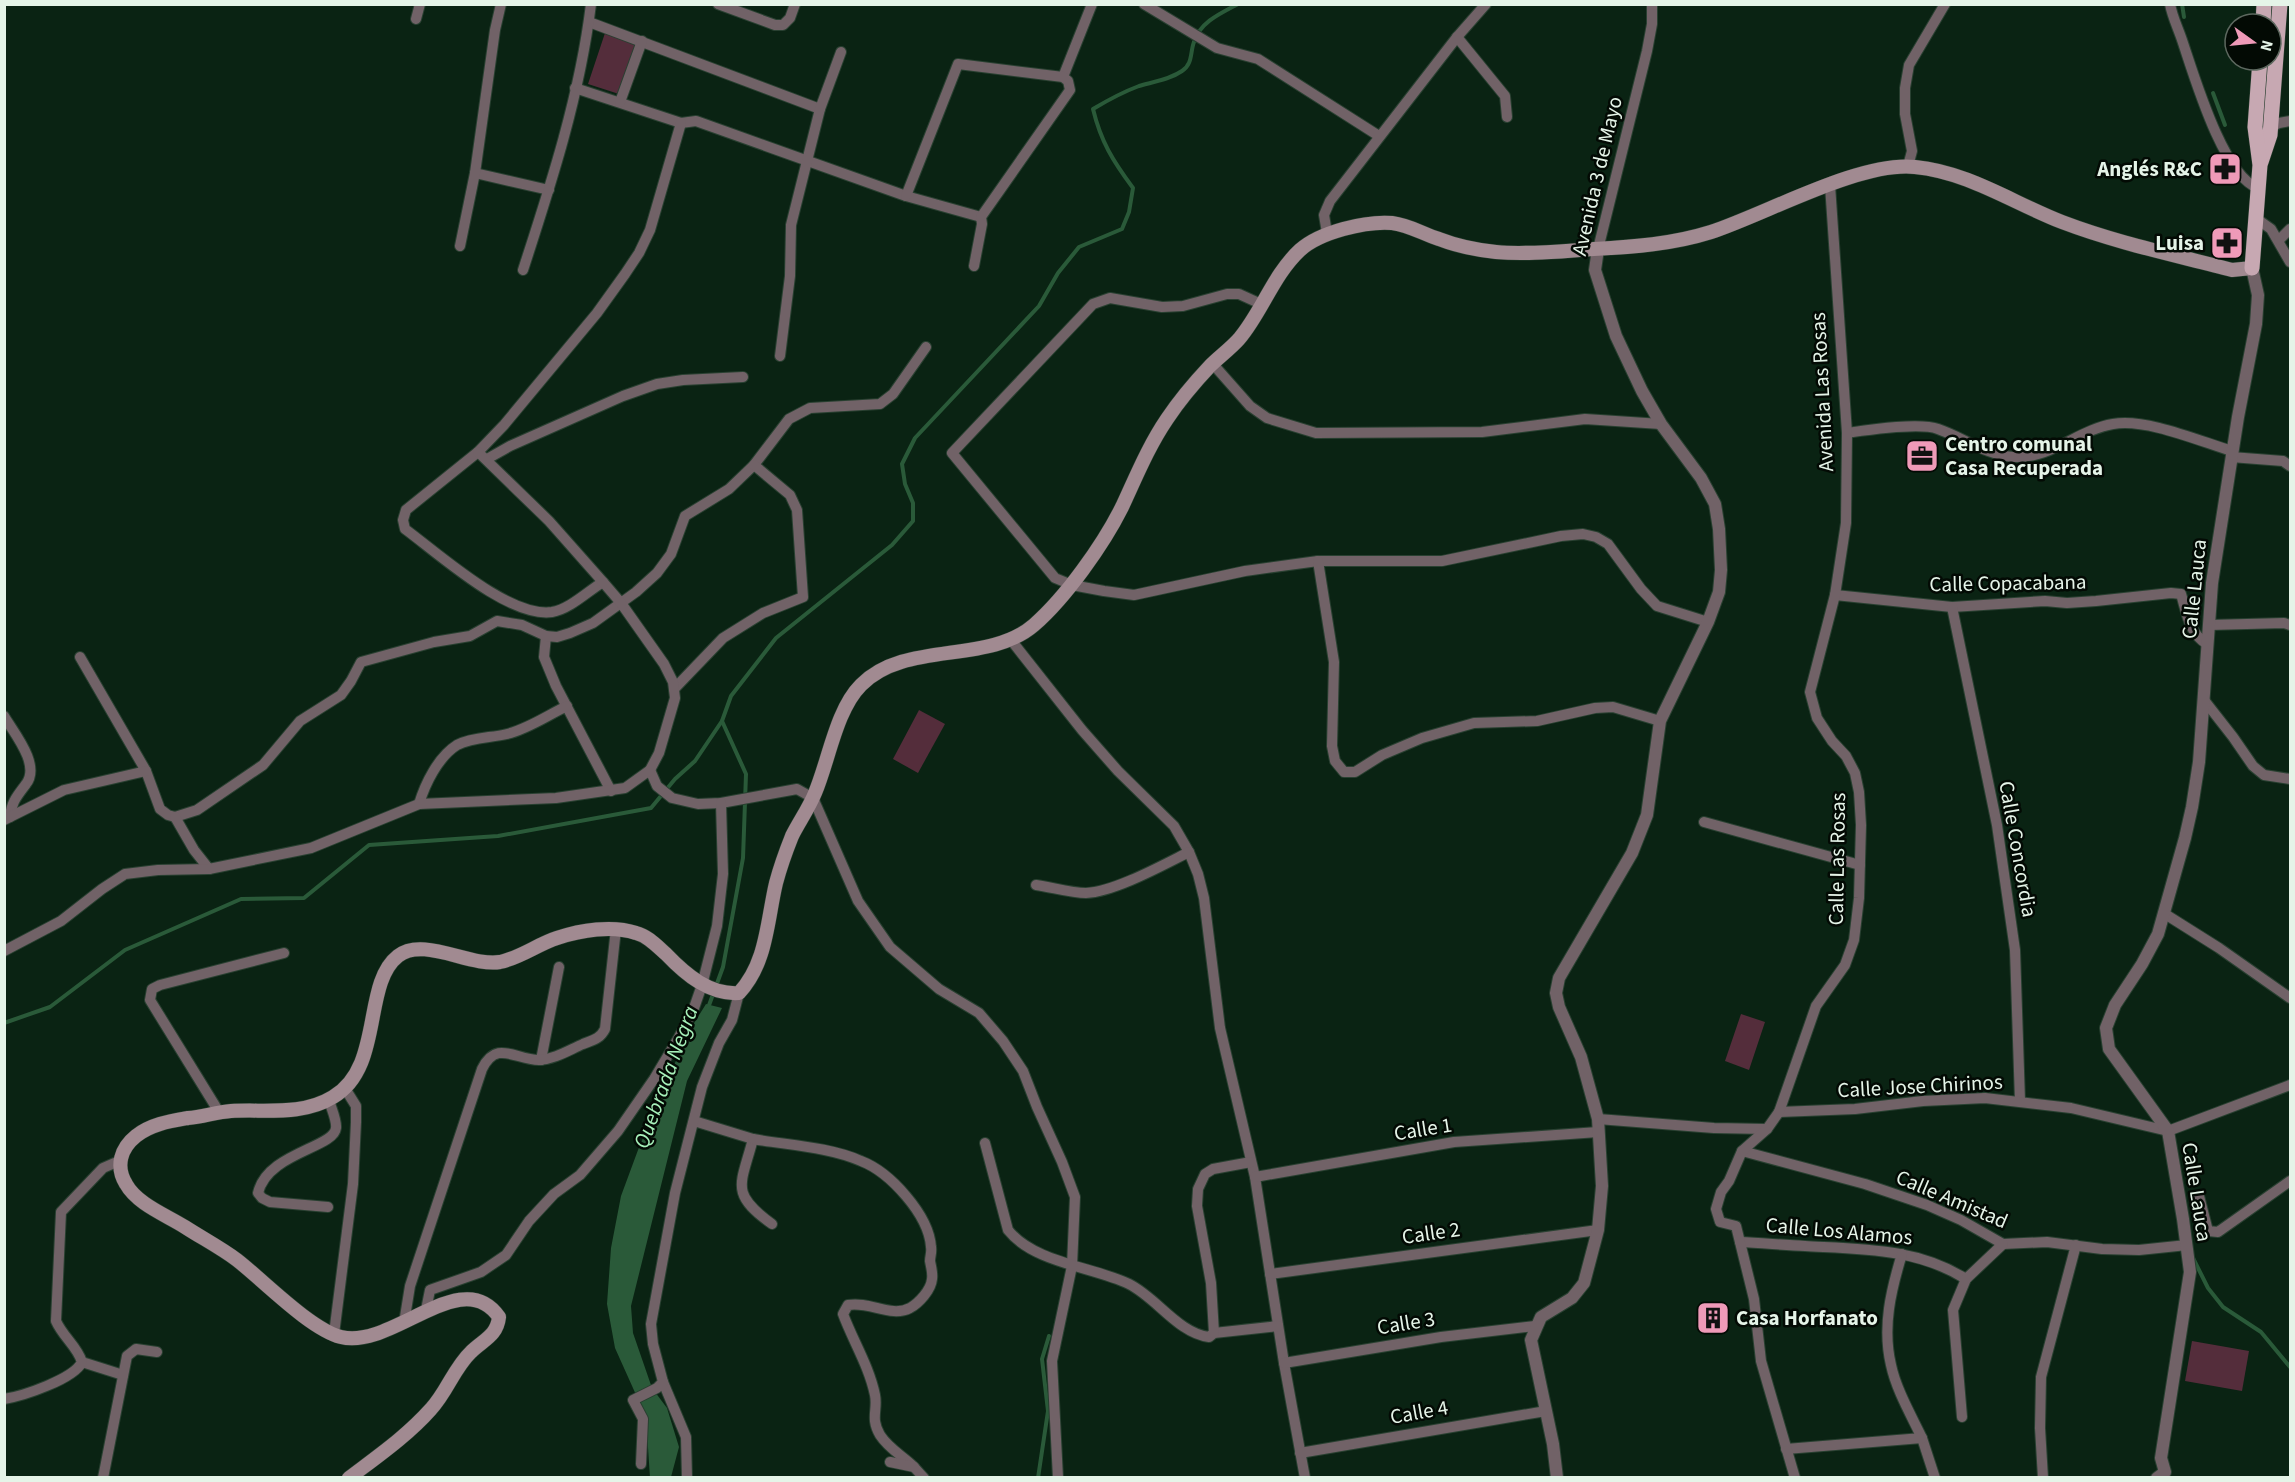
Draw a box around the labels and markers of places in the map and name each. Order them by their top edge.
pharmacy icon: Anglés R&C [2207,151,2243,187]
place label: Anglés R&C [2096,154,2202,184]
pharmacy icon: Luisa [2209,225,2245,261]
place label: Luisa [2155,228,2204,258]
place label: Centro comunal Casa Recuperada [1945,429,2103,483]
office icon: Centro comunal Casa Recuperada [1904,438,1940,474]
building icon: Casa Horfanato [1695,1300,1731,1336]
place label: Casa Horfanato [1736,1303,1878,1333]

